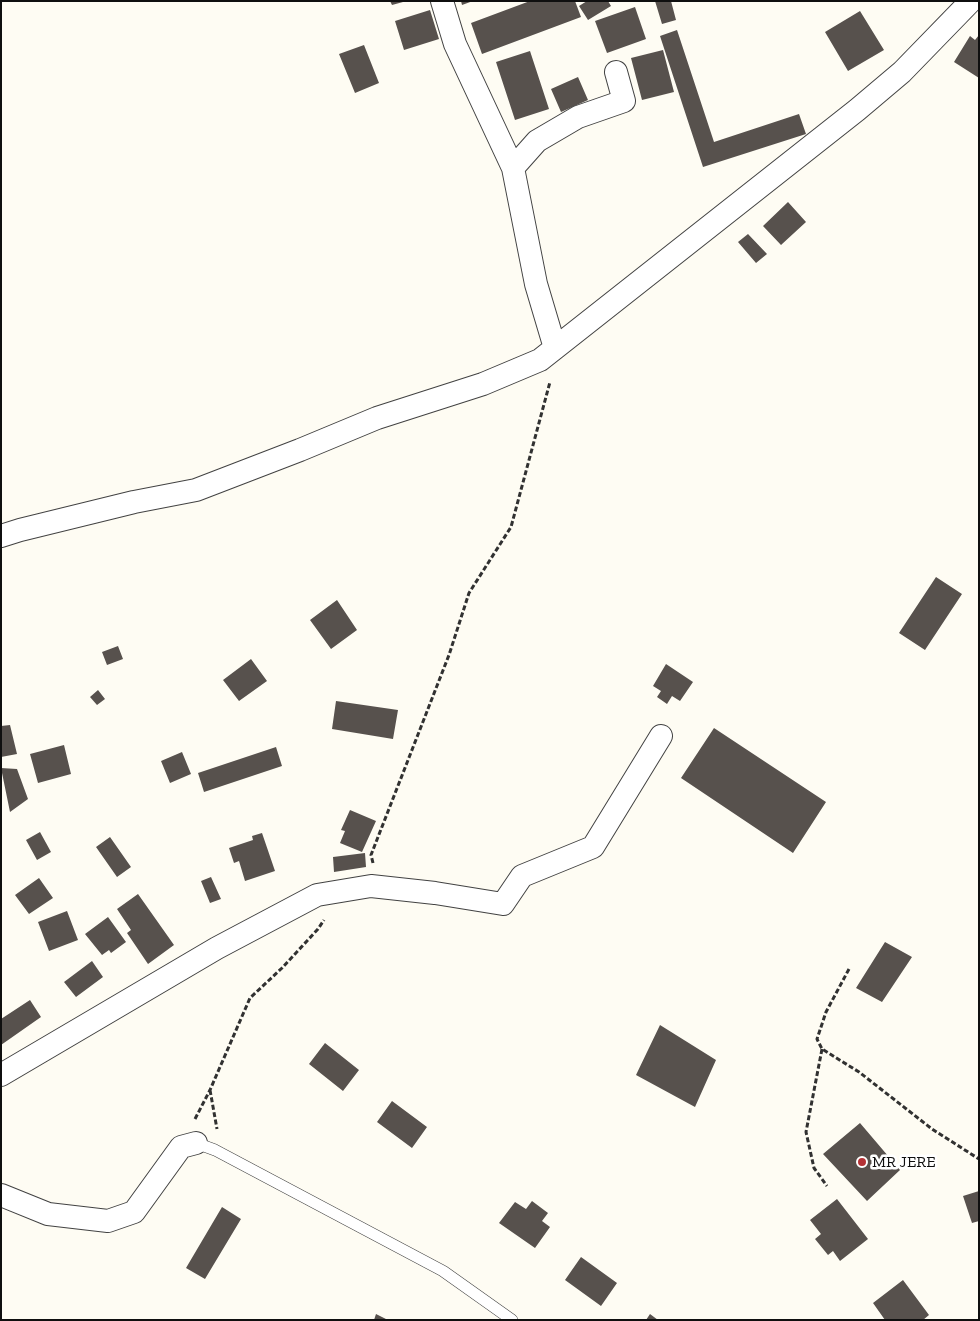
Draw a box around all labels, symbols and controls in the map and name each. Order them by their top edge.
place label: MR JERE [872,1152,936,1172]
marker: MR JERE [856,1156,868,1168]

